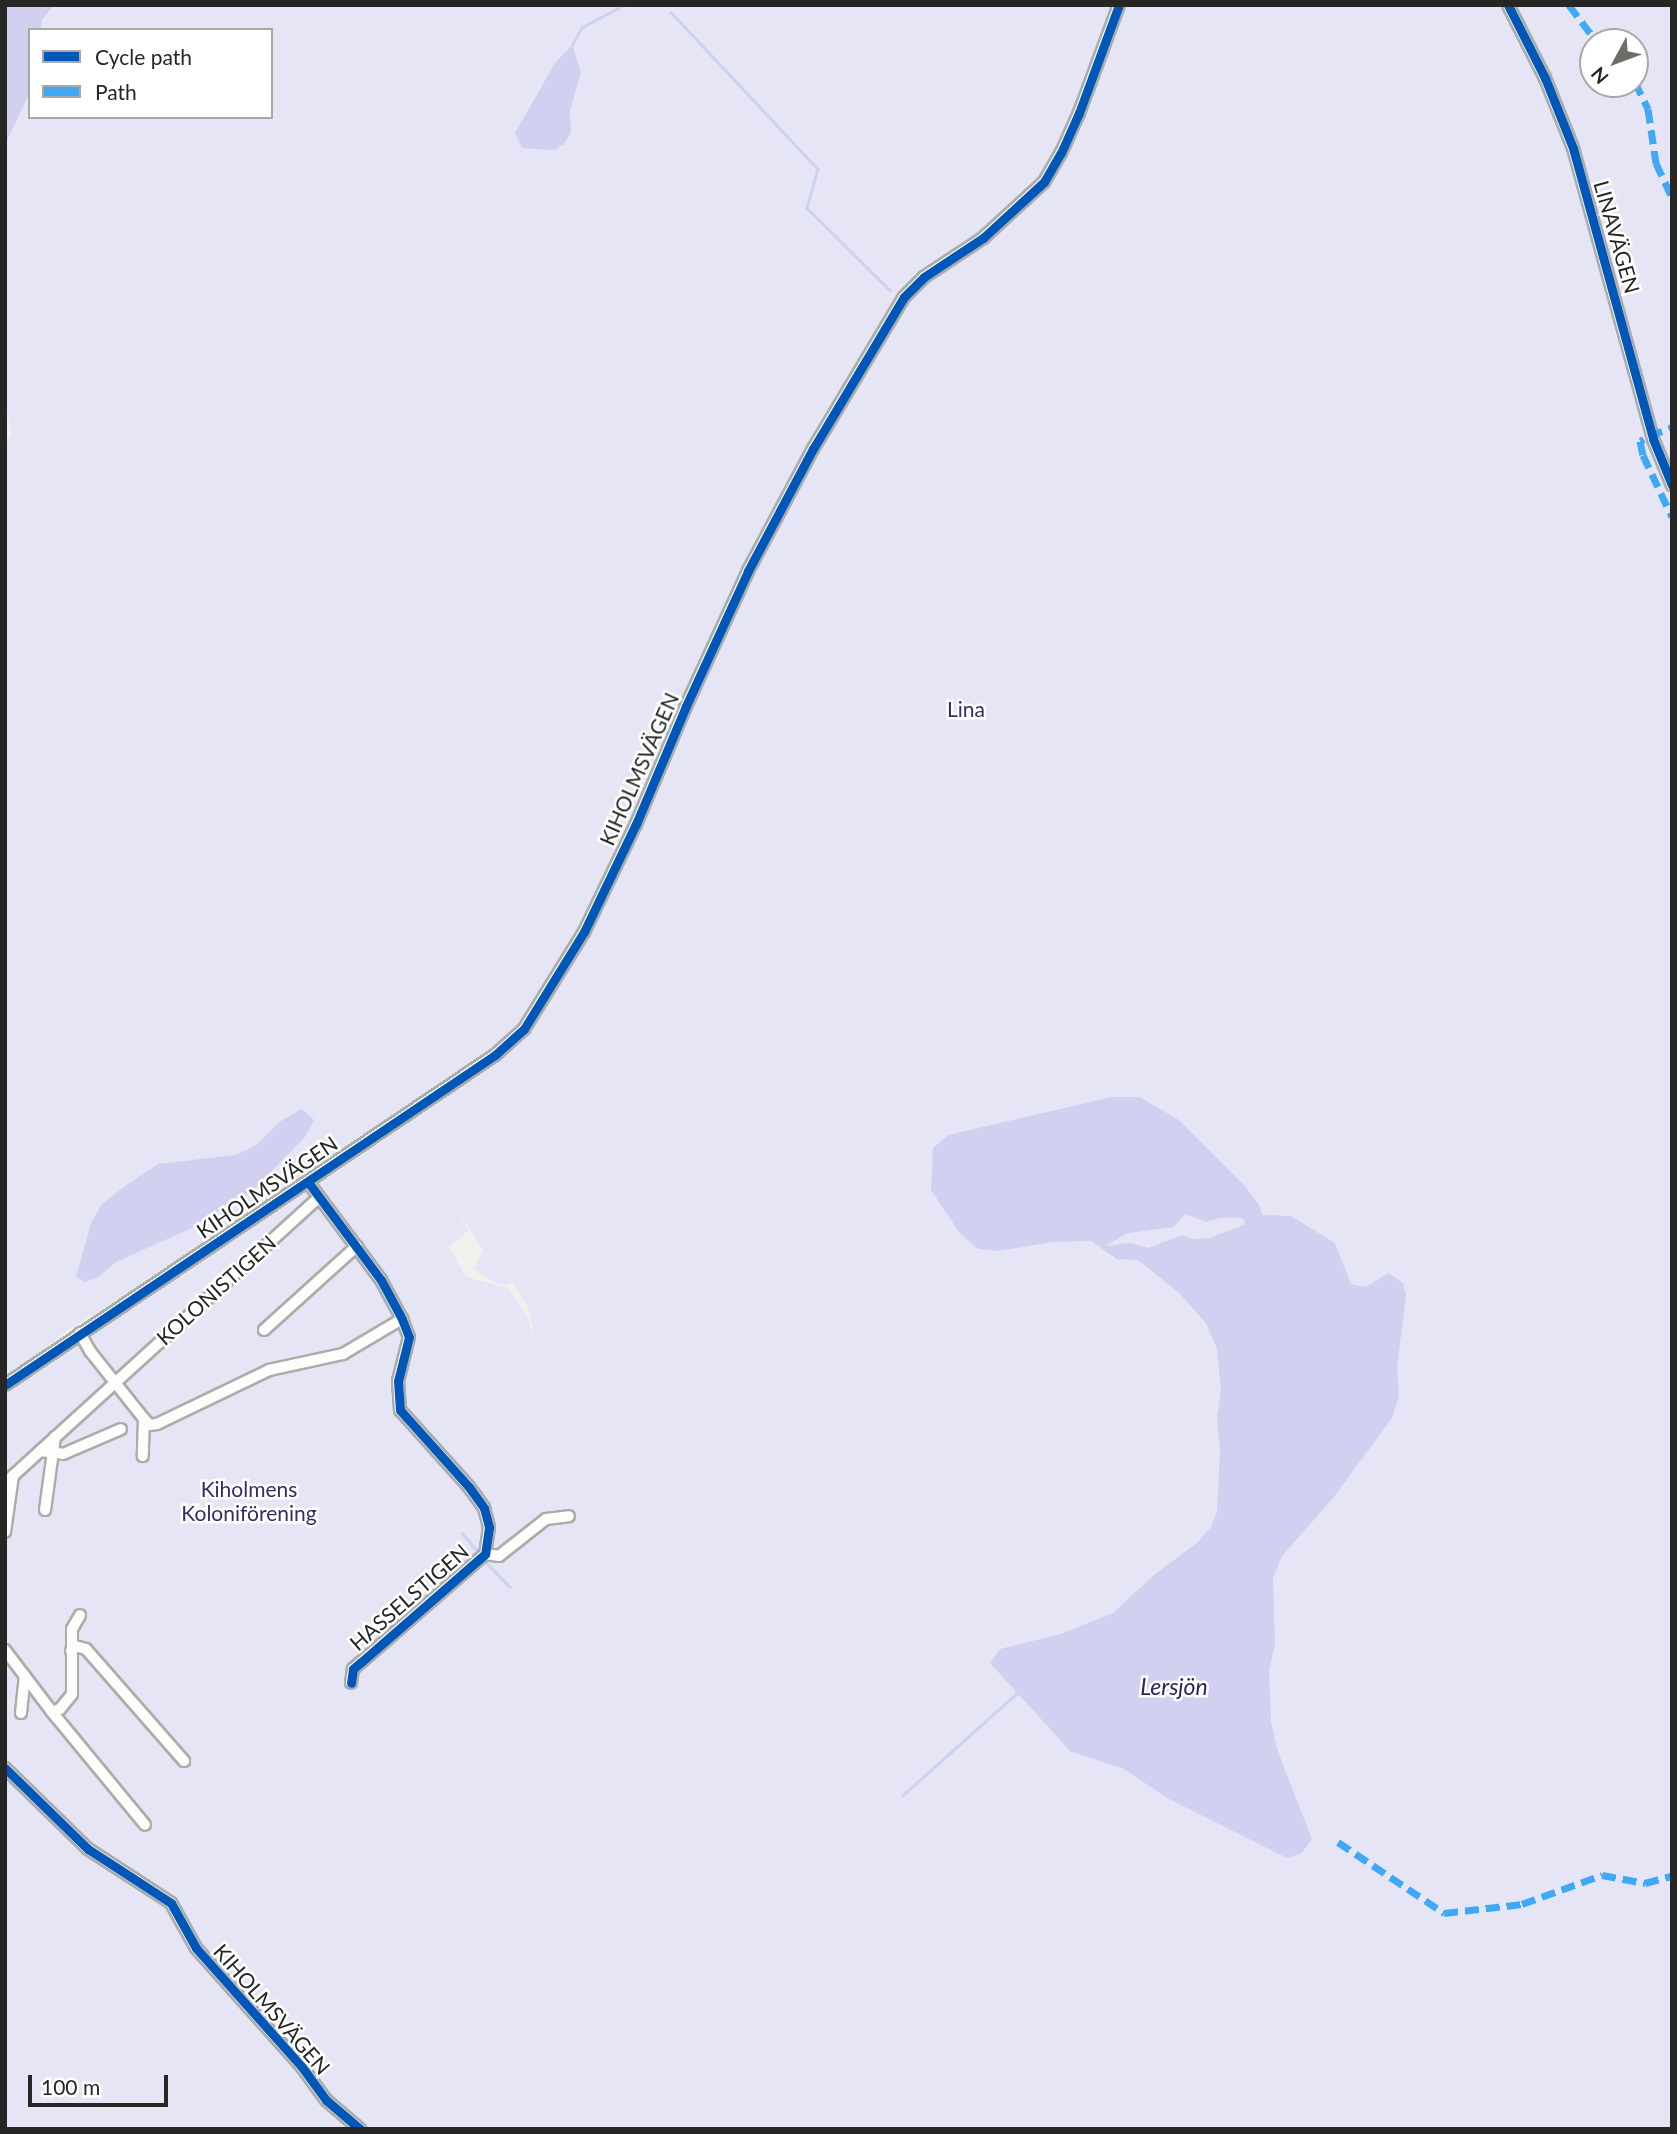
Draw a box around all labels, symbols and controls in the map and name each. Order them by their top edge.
legend [28,28,273,119]
north arrow [1579,28,1649,98]
text: Cycle path [95,44,192,69]
text: N [1586,63,1613,89]
text: Path [95,79,137,104]
street label: LINAVÄGEN [1589,178,1645,296]
street label: KIHOLMSVÄGEN [594,689,684,849]
park label: Lina [947,696,985,722]
street label: KIHOLMSVÄGEN [192,1131,342,1243]
street label: KOLONISTIGEN [151,1230,281,1350]
park label: Kiholmens Koloniförening [181,1476,317,1526]
street label: HASSELSTIGEN [344,1539,474,1655]
water label: Lersjön [1140,1672,1208,1700]
street label: KIHOLMSVÄGEN [209,1939,335,2079]
scale bar [32,2060,172,2104]
text: 100 m [41,2074,100,2099]

